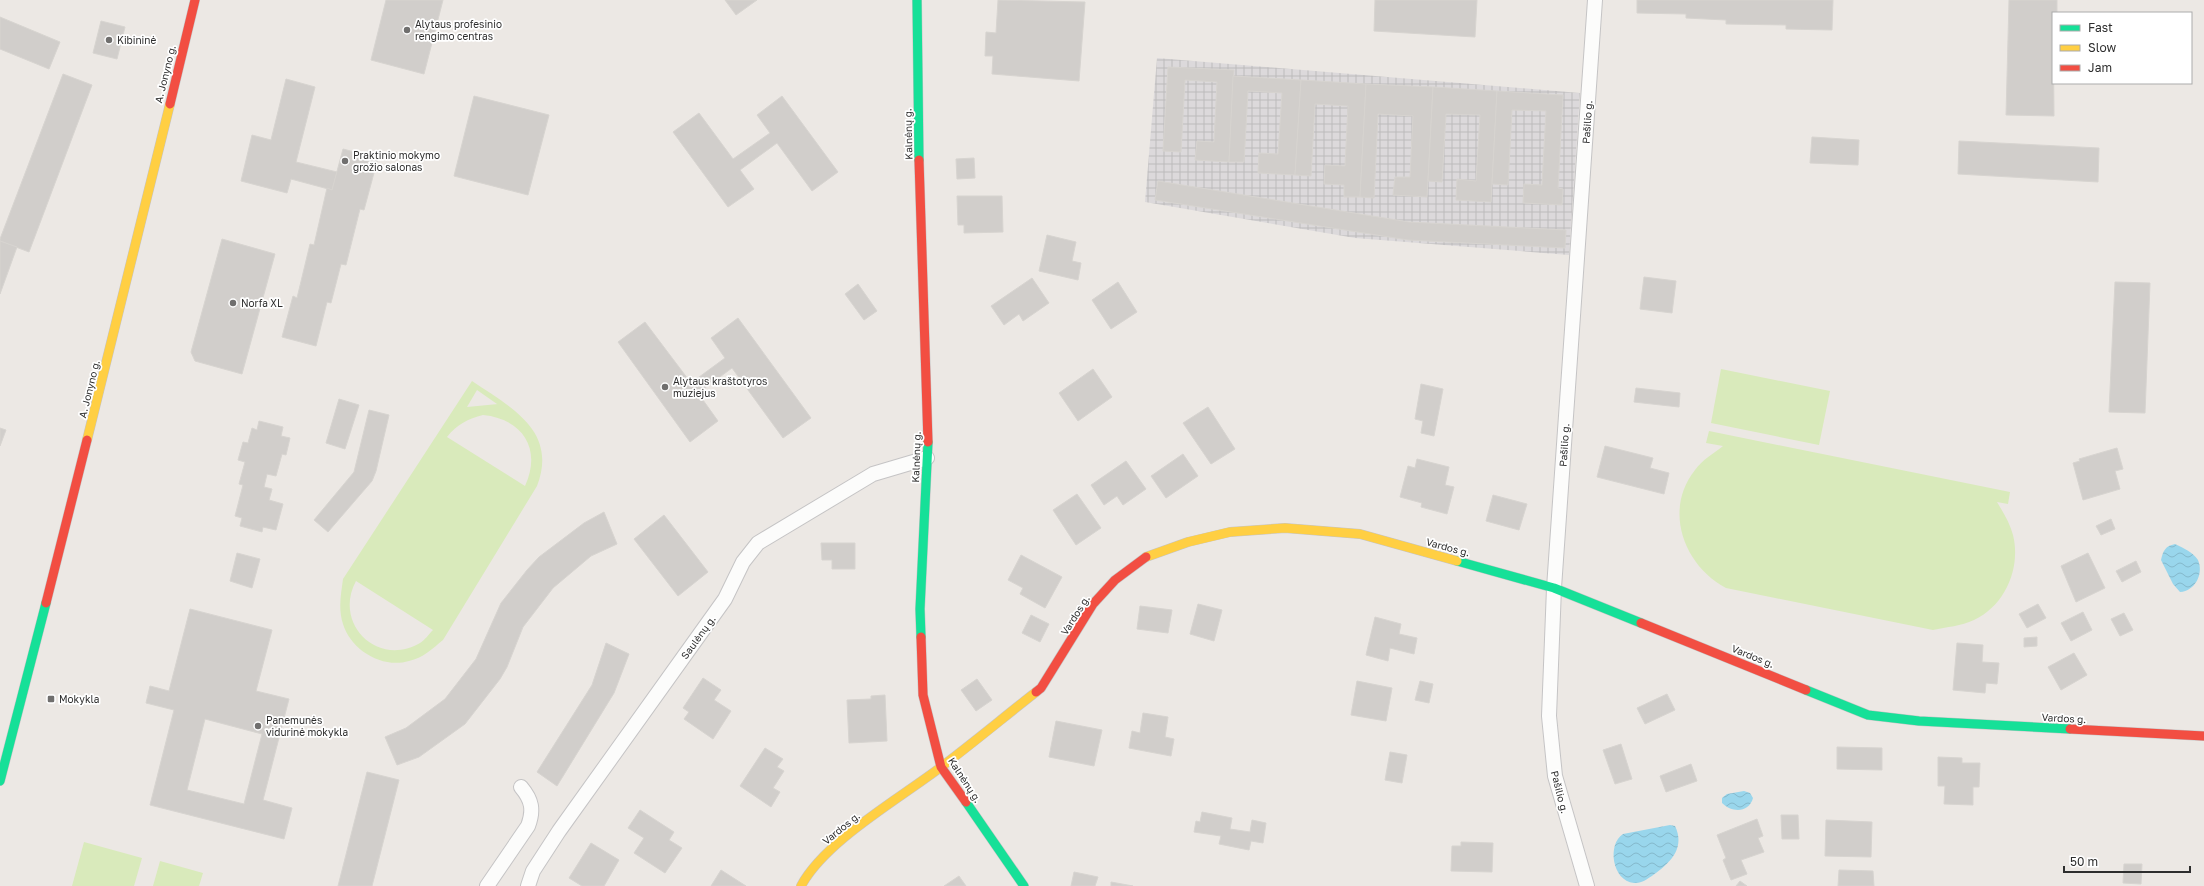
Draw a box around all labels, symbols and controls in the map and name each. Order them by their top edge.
legend [2052,12,2192,84]
place label: Alytaus profesinio rengimo centras [415,18,502,42]
text: Fast [2088,20,2113,35]
marker: Alytaus profesinio rengimo centras [402,25,412,35]
place label: Kibininė [117,34,156,46]
marker: Kibininė [104,35,114,45]
text: Slow [2088,40,2116,55]
street label: A. Jonyno g. [152,44,178,104]
text: Jam [2088,60,2112,75]
street label: Pašilio g. [1579,100,1595,144]
street label: Kalnėnų g. [902,108,914,160]
place label: Praktinio mokymo grožio salonas [353,149,440,173]
marker: Praktinio mokymo grožio salonas [340,156,350,166]
place label: Norfa XL [241,297,283,309]
marker: Norfa XL [228,298,238,308]
street label: A. Jonyno g. [76,359,102,419]
place label: Alytaus kraštotyros muziejus [673,375,767,399]
marker: Alytaus kraštotyros muziejus [660,382,670,392]
street label: Pašilio g. [1556,423,1572,467]
street label: Kalnėnų g. [909,431,923,483]
street label: Vardos g. [1425,535,1471,559]
street label: Vardos g. [1058,593,1092,637]
street label: Saulėnų g. [678,613,718,661]
street label: Vardos g. [1730,642,1776,670]
place label: Mokykla [59,693,99,705]
marker: Mokykla [46,694,56,704]
street label: Vardos g. [2041,711,2087,725]
place label: Panemunės vidurinė mokykla [266,714,348,738]
marker: Panemunės vidurinė mokykla [253,721,263,731]
street label: Kalnėnų g. [946,755,984,805]
street label: Pašilio g. [1549,769,1571,815]
street label: Vardos g. [820,809,862,847]
scale bar [2064,848,2190,874]
text: 50 m [2070,854,2098,869]

